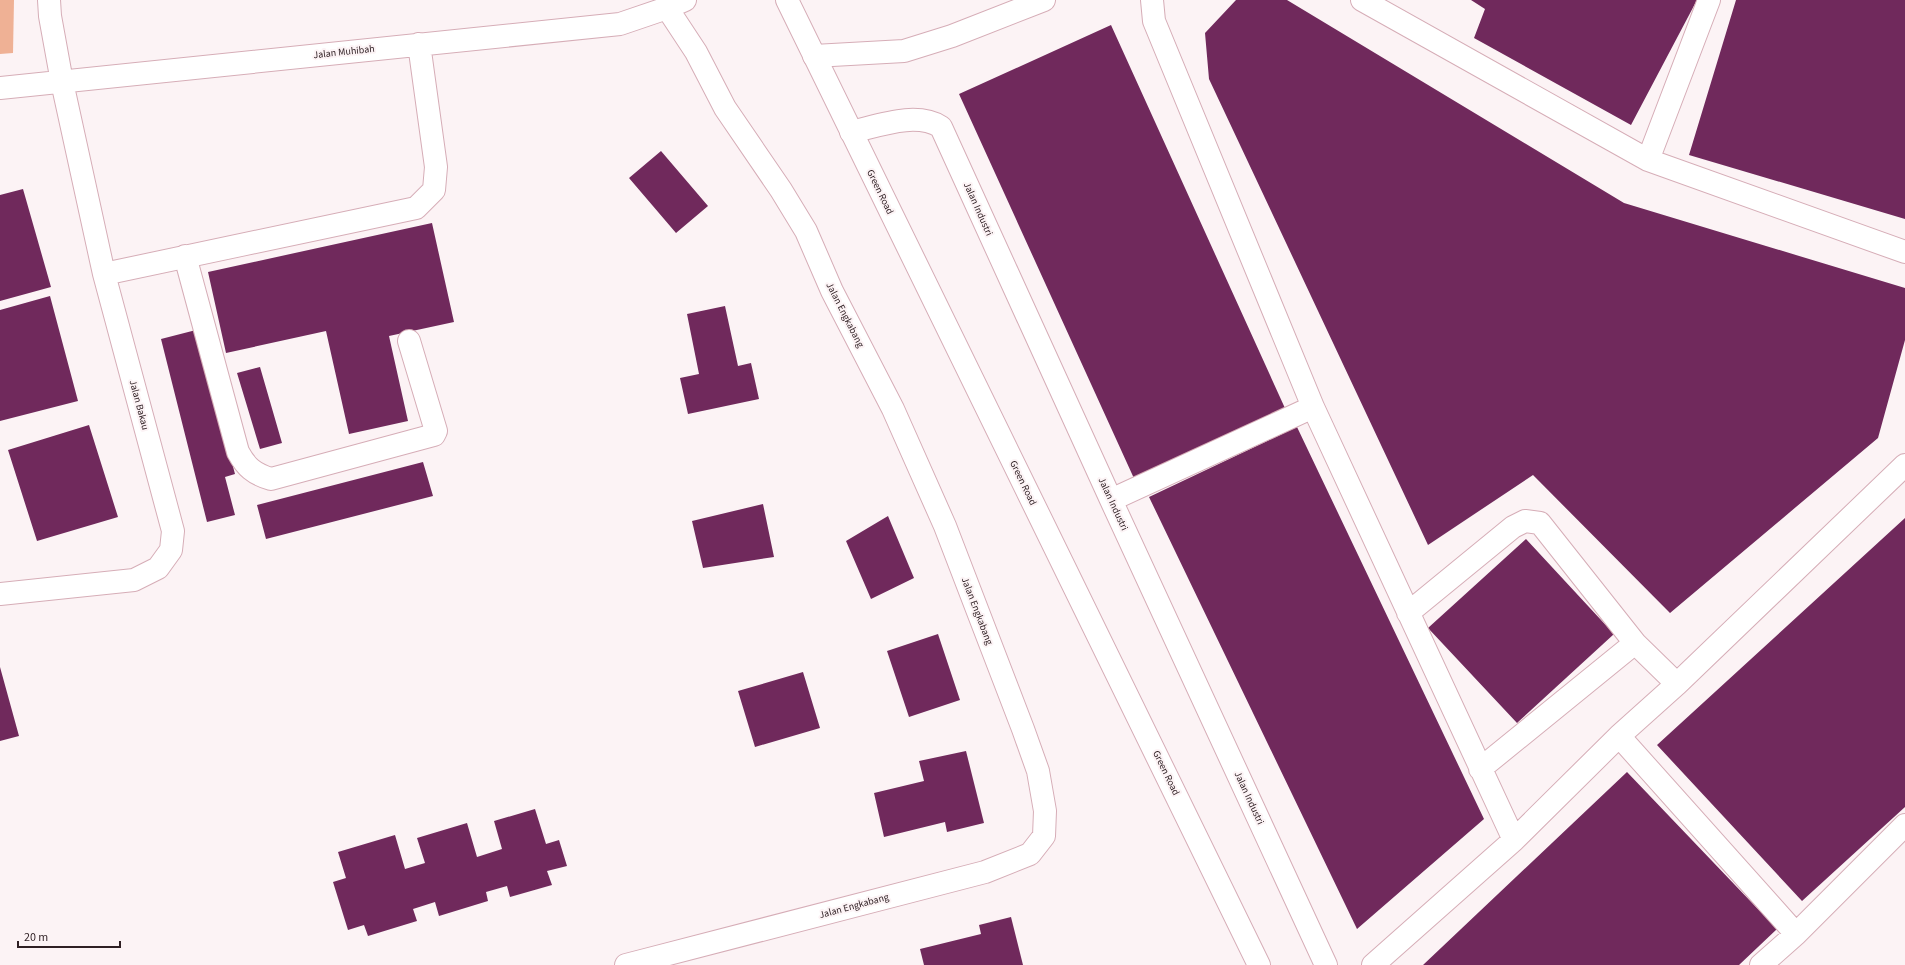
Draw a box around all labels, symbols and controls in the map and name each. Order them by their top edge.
street label: Jalan Muhibah [313,42,375,62]
street label: Green Road [863,167,897,217]
street label: Jalan Industri [960,180,996,238]
street label: Jalan Engkabang [823,280,867,350]
street label: Jalan Bakau [126,378,152,432]
street label: Green Road [1006,458,1040,508]
street label: Jalan Industri [1095,475,1131,533]
street label: Jalan Engkabang [958,575,996,647]
street label: Green Road [1149,748,1183,798]
street label: Jalan Industri [1231,769,1267,827]
street label: Jalan Engkabang [818,890,890,922]
scale bar [18,923,120,949]
text: 20 m [24,929,48,946]

